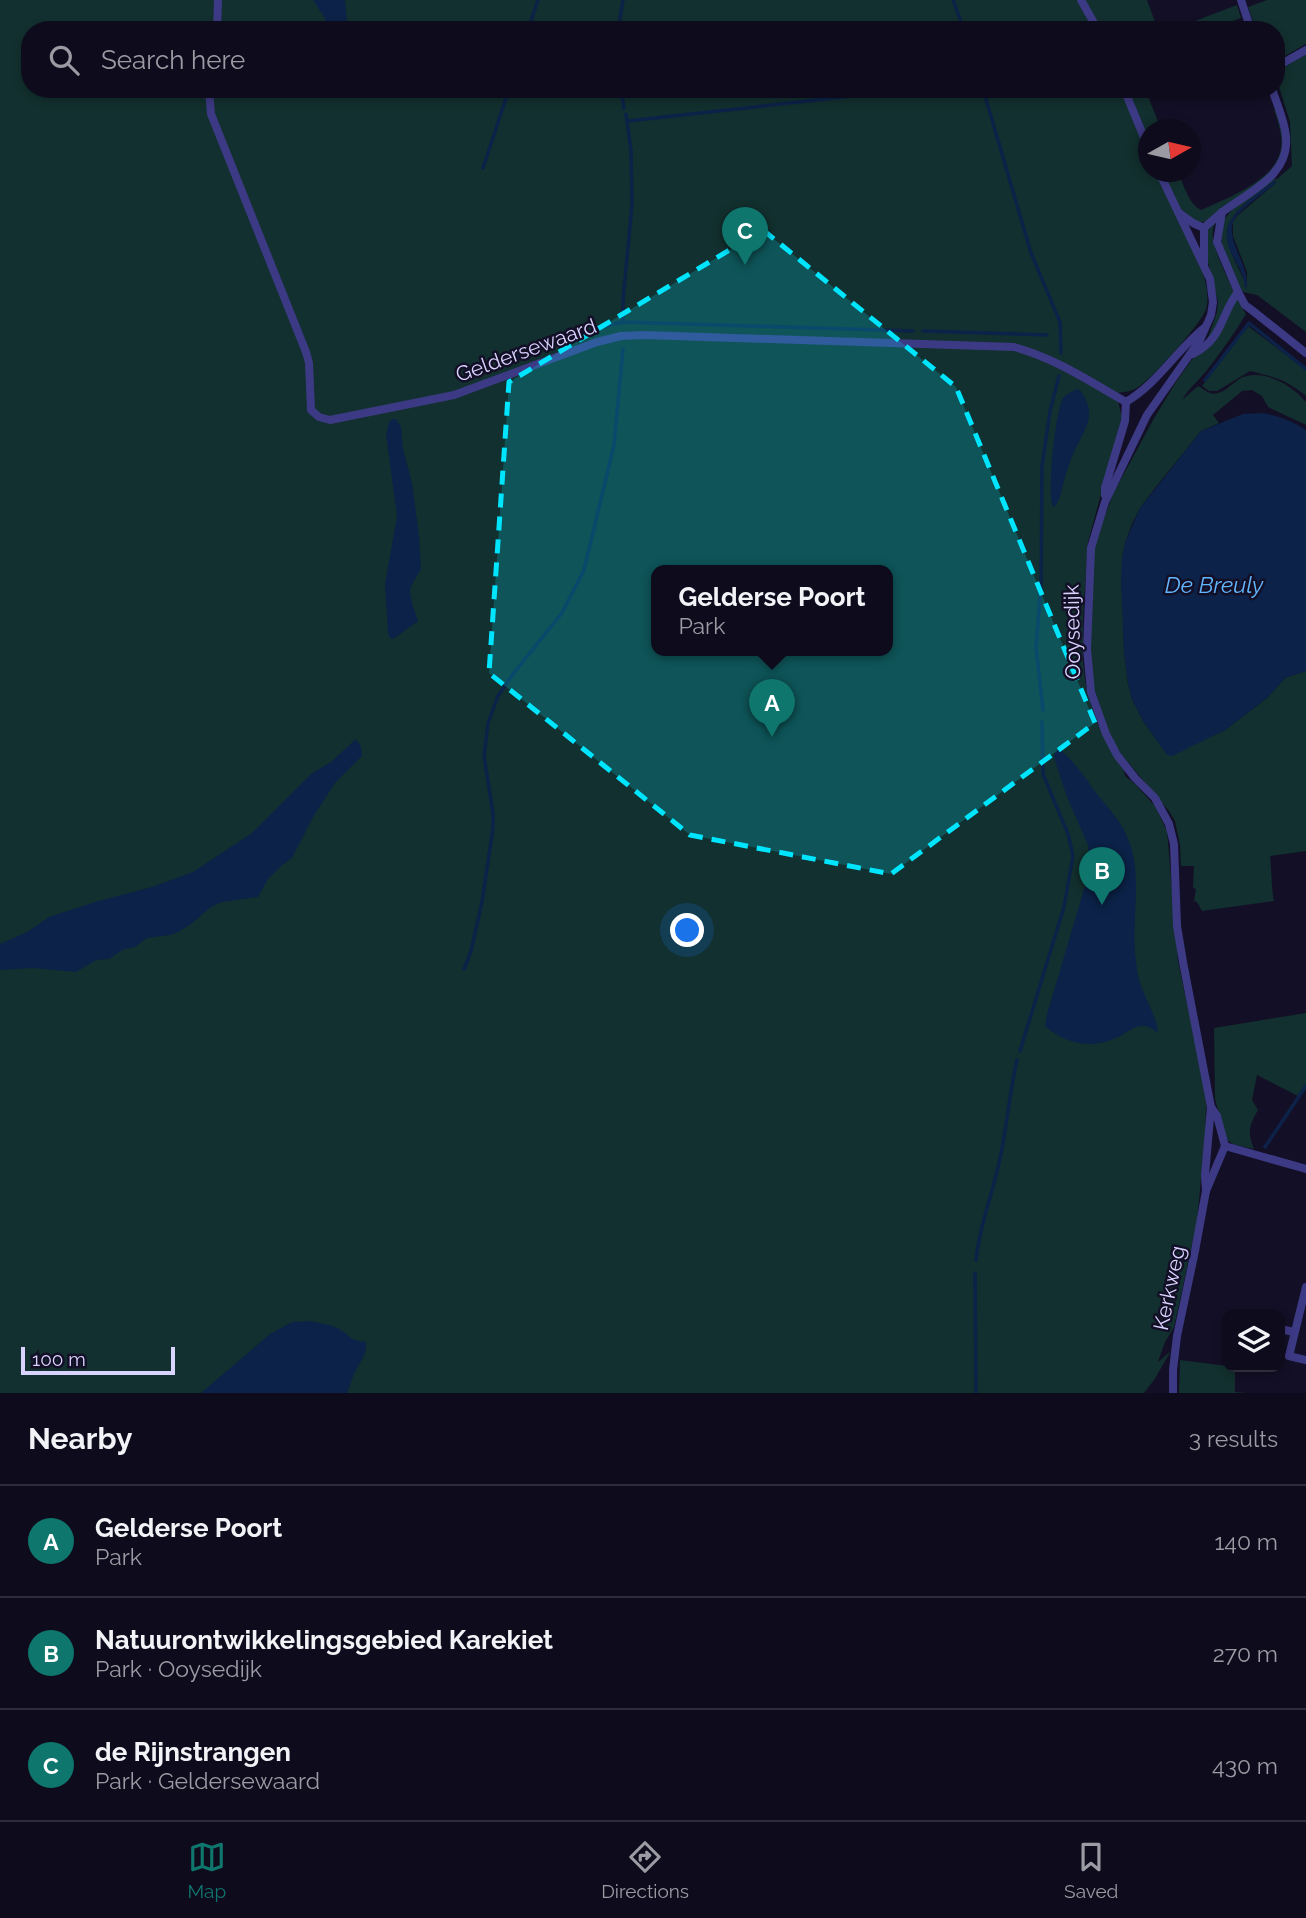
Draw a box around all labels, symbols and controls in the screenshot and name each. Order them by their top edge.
search box [21,21,1285,98]
icon: search [45,41,83,79]
text: Search here [101,45,245,75]
north arrow [1138,119,1201,182]
pin: C [722,207,768,265]
street label: Geldersewaard [452,313,600,387]
popup [651,565,893,656]
water label: De Breuly [1165,571,1264,598]
text: Gelderse Poort [678,582,866,612]
street label: Ooysedijk [1059,584,1085,680]
text: Park [678,612,725,639]
pin: A [749,679,795,737]
pin: B [1079,847,1125,905]
your location [670,913,704,947]
street label: Kerkweg [1148,1243,1190,1333]
map controls [1222,1309,1285,1372]
button: layers [1222,1309,1285,1372]
scale bar [21,1344,175,1376]
text: 100 m [32,1348,86,1370]
text: Nearby [28,1421,132,1456]
text: 3 results [1189,1425,1278,1452]
text: Gelderse Poort [95,1513,282,1543]
text: A [43,1528,59,1555]
text: 140 m [1215,1528,1278,1555]
text: Park [95,1543,142,1570]
text: Natuurontwikkelingsgebied Karekiet [95,1625,553,1655]
text: B [43,1640,59,1667]
text: 270 m [1213,1640,1278,1667]
text: Park · Ooysedijk [95,1655,262,1682]
text: de Rijnstrangen [95,1737,291,1767]
text: C [43,1752,59,1779]
text: 430 m [1212,1752,1278,1779]
text: Park · Geldersewaard [95,1767,320,1794]
tab: Map [188,1838,226,1902]
tab: Directions [601,1838,689,1902]
tab: Saved [1064,1838,1118,1902]

